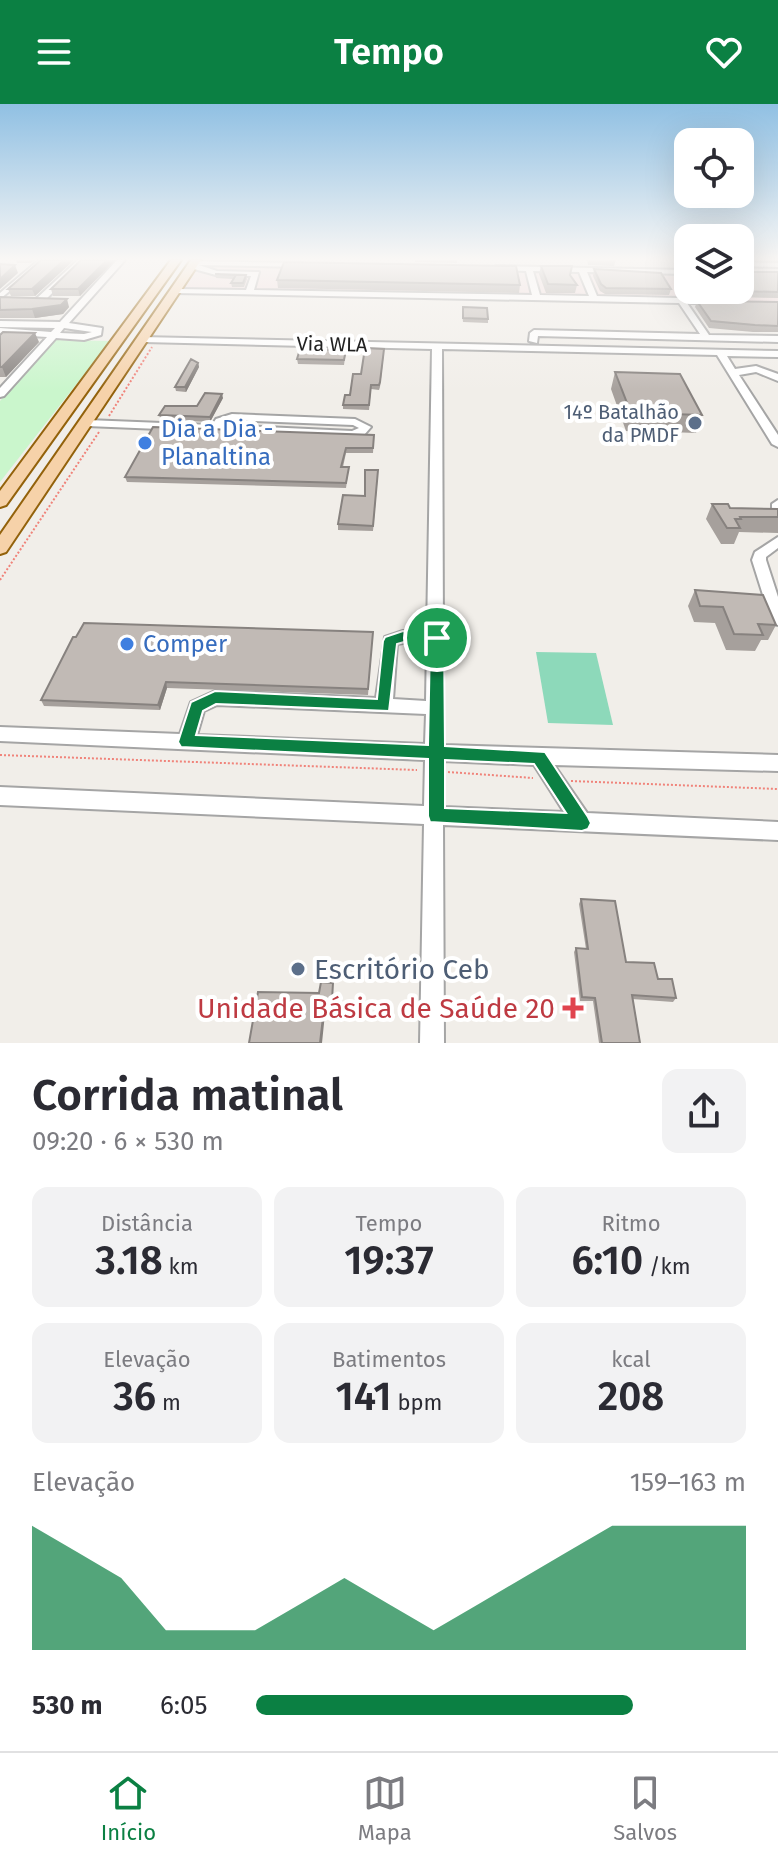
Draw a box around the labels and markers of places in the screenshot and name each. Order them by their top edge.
place label: 14º Batalhão da PMDF [563,400,679,447]
marker: 14º Batalhão da PMDF [686,414,704,432]
place label: Dia a Dia - Planaltina [161,415,273,471]
marker: Dia a Dia - Planaltina [136,434,154,452]
pin [403,604,471,672]
place label: Comper [143,630,228,658]
marker: Comper [118,635,136,653]
place label: Escritório Ceb [314,953,490,986]
marker: Escritório Ceb [289,960,307,978]
place label: Unidade Básica de Saúde 20 [197,992,555,1025]
marker: Unidade Básica de Saúde 20 [562,997,584,1019]

